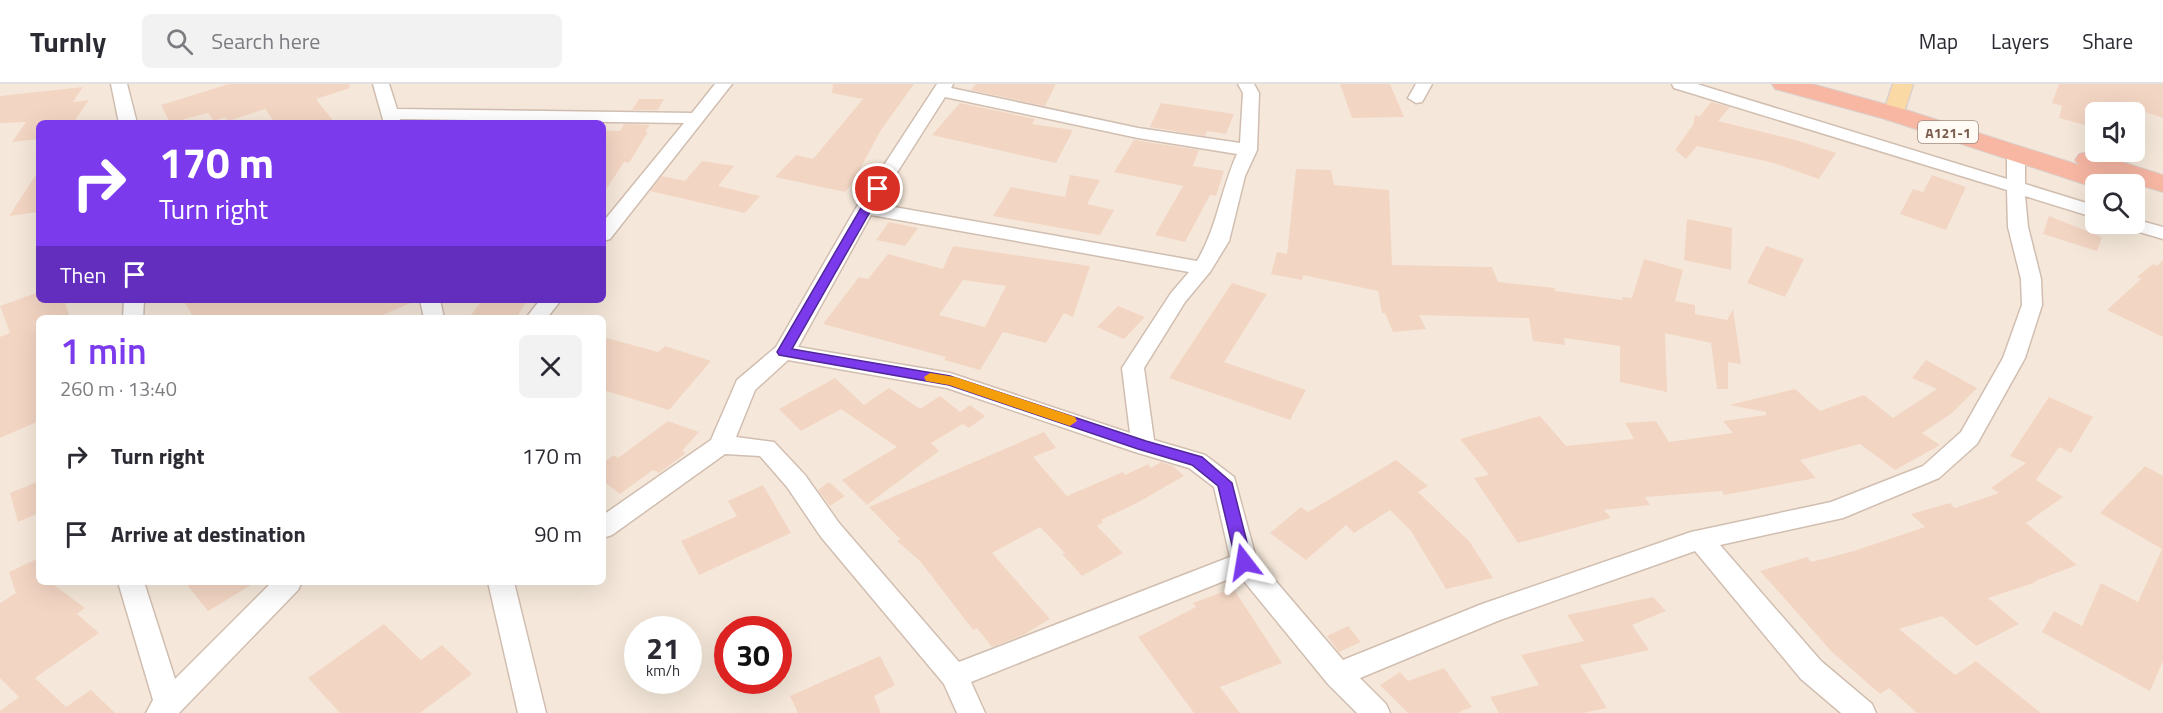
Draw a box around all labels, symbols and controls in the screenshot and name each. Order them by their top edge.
search box [142,14,562,68]
text: Turnly [30,20,106,63]
text: Search here [211,24,320,58]
icon: search [163,25,196,58]
text: Map [1919,25,1958,57]
text: Layers [1991,25,2049,57]
text: Share [2082,25,2133,57]
map controls [2085,102,2145,234]
button: sound [2085,102,2145,162]
road number: A121-1 [1918,121,1978,143]
text: 170 m [159,130,274,194]
icon: right [60,144,138,222]
pin [852,163,903,214]
icon: arrive [861,172,894,205]
button: search [2085,174,2145,234]
text: Turn right [159,188,268,229]
text: Then [60,258,106,292]
icon: arrive [118,258,151,291]
text: 1 min [60,323,147,378]
button: close [519,335,582,398]
text: 260 m · 13:40 [60,373,177,404]
text: Turn right [111,439,205,473]
text: 170 m [522,439,582,473]
icon: right [60,440,93,473]
text: Arrive at destination [111,517,306,551]
text: 90 m [534,517,582,551]
icon: arrive [60,518,93,551]
position arrow [1212,530,1276,594]
speed limit sign: 30 [714,616,792,694]
text: 21 [646,625,680,671]
text: km/h [646,659,680,682]

